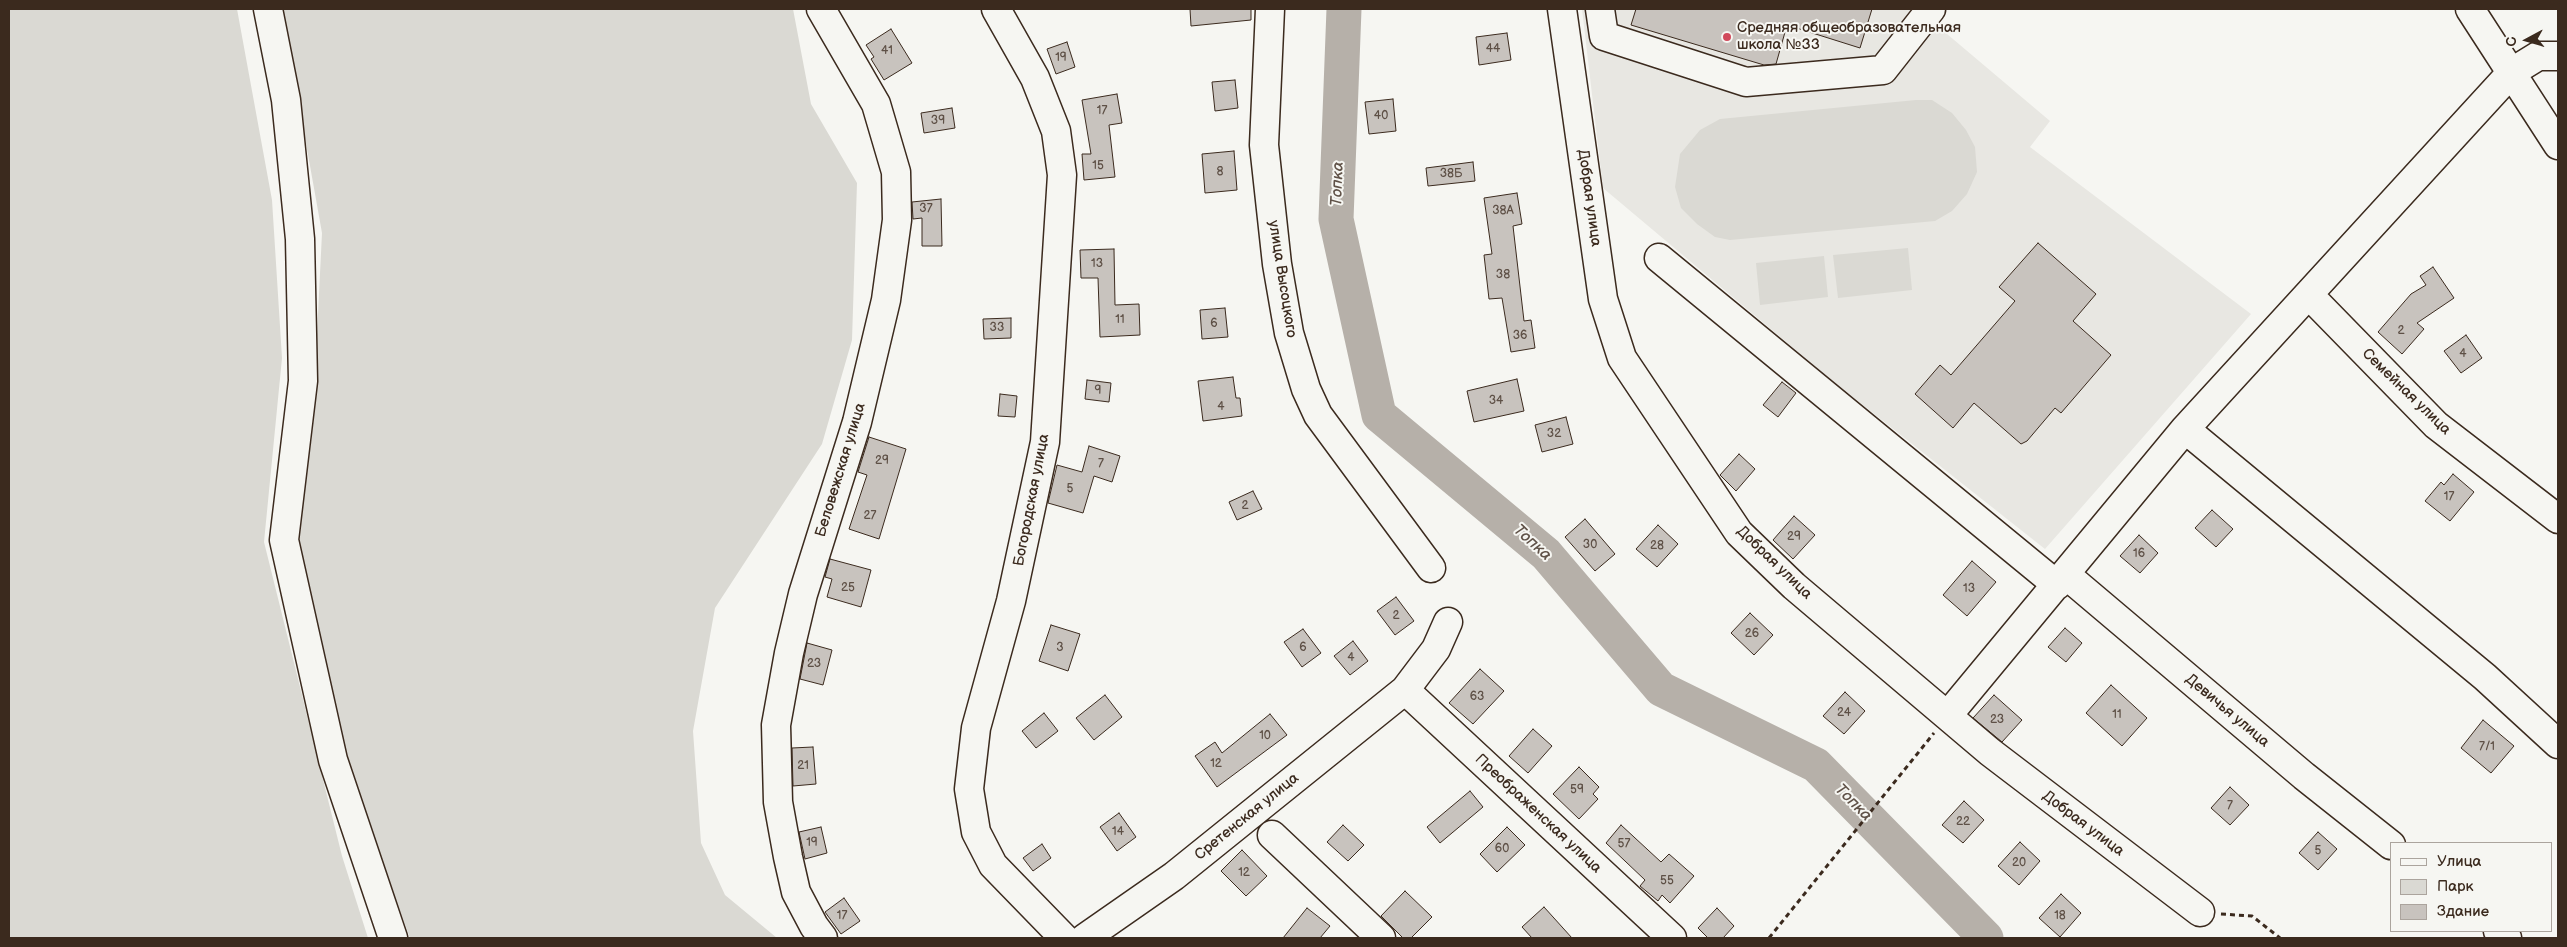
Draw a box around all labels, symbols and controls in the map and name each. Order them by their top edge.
north arrow [2502,15,2552,65]
place label: Средняя общеобразовательная школа №33 [1737,19,1961,54]
marker: Средняя общеобразовательная школа №33 [1721,31,1733,43]
text: С [2503,36,2521,47]
house number: 44 [1486,42,1500,56]
house number: 41 [881,44,893,58]
house number: 19 [1055,51,1067,65]
house number: 17 [1097,104,1107,118]
house number: 40 [1374,109,1388,123]
house number: 39 [931,114,945,128]
street label: Добрая улица [1573,148,1605,248]
house number: 15 [1092,159,1104,173]
water label: Топка [1328,161,1348,207]
house number: 8 [1217,165,1223,179]
house number: 38Б [1440,167,1462,181]
house number: 37 [919,202,933,216]
house number: 38А [1492,204,1514,218]
street label: улица Высоцкого [1264,219,1300,339]
house number: 13 [1091,257,1103,271]
house number: 38 [1496,268,1510,282]
house number: 11 [1115,313,1125,327]
house number: 6 [1210,317,1218,331]
house number: 33 [990,321,1004,335]
house number: 2 [2397,324,2405,338]
house number: 36 [1513,329,1527,343]
street label: Семейная улица [2358,345,2454,439]
house number: 4 [2459,347,2467,361]
house number: 9 [1095,384,1101,398]
house number: 34 [1489,394,1503,408]
house number: 4 [1217,400,1225,414]
street label: Беловежская улица [812,401,870,539]
house number: 32 [1547,427,1561,441]
street label: Богородская улица [1010,432,1054,568]
house number: 29 [875,454,889,468]
house number: 7 [1098,457,1104,471]
house number: 5 [1067,482,1073,496]
house number: 17 [2444,490,2454,504]
house number: 2 [1241,499,1249,513]
house number: 27 [864,509,876,523]
water label: Топка [1509,521,1555,565]
street label: Добрая улица [1733,523,1815,603]
house number: 29 [1787,530,1801,544]
house number: 30 [1583,538,1597,552]
house number: 28 [1650,539,1664,553]
house number: 16 [2133,547,2145,561]
house number: 25 [841,581,855,595]
house number: 13 [1963,582,1975,596]
house number: 2 [1392,609,1400,623]
house number: 26 [1745,627,1759,641]
house number: 3 [1056,641,1064,655]
house number: 6 [1299,641,1307,655]
house number: 4 [1347,651,1355,665]
house number: 23 [807,657,821,671]
street label: Девичья улица [2181,671,2273,751]
house number: 63 [1470,690,1484,704]
house number: 24 [1837,706,1851,720]
house number: 11 [2112,708,2122,722]
house number: 23 [1990,713,2004,727]
house number: 10 [1259,729,1271,743]
house number: 7/1 [2479,740,2495,754]
street label: Преображенская улица [1471,751,1605,877]
house number: 12 [1210,757,1222,771]
house number: 21 [797,759,809,773]
street label: Сретенская улица [1191,770,1303,864]
water label: Топка [1830,780,1876,826]
house number: 59 [1570,783,1584,797]
street label: Добрая улица [2039,787,2127,861]
house number: 7 [2227,799,2233,813]
house number: 22 [1956,815,1970,829]
house number: 14 [1112,825,1124,839]
house number: 19 [806,836,818,850]
house number: 57 [1618,837,1630,851]
house number: 60 [1495,842,1509,856]
legend [2390,842,2552,932]
house number: 5 [2315,844,2321,858]
text: Улица [2437,852,2481,871]
house number: 20 [2012,856,2026,870]
house number: 12 [1238,866,1250,880]
house number: 55 [1660,874,1674,888]
text: Парк [2437,877,2474,896]
text: Здание [2437,902,2489,921]
house number: 17 [837,909,847,923]
house number: 18 [2054,909,2066,923]

